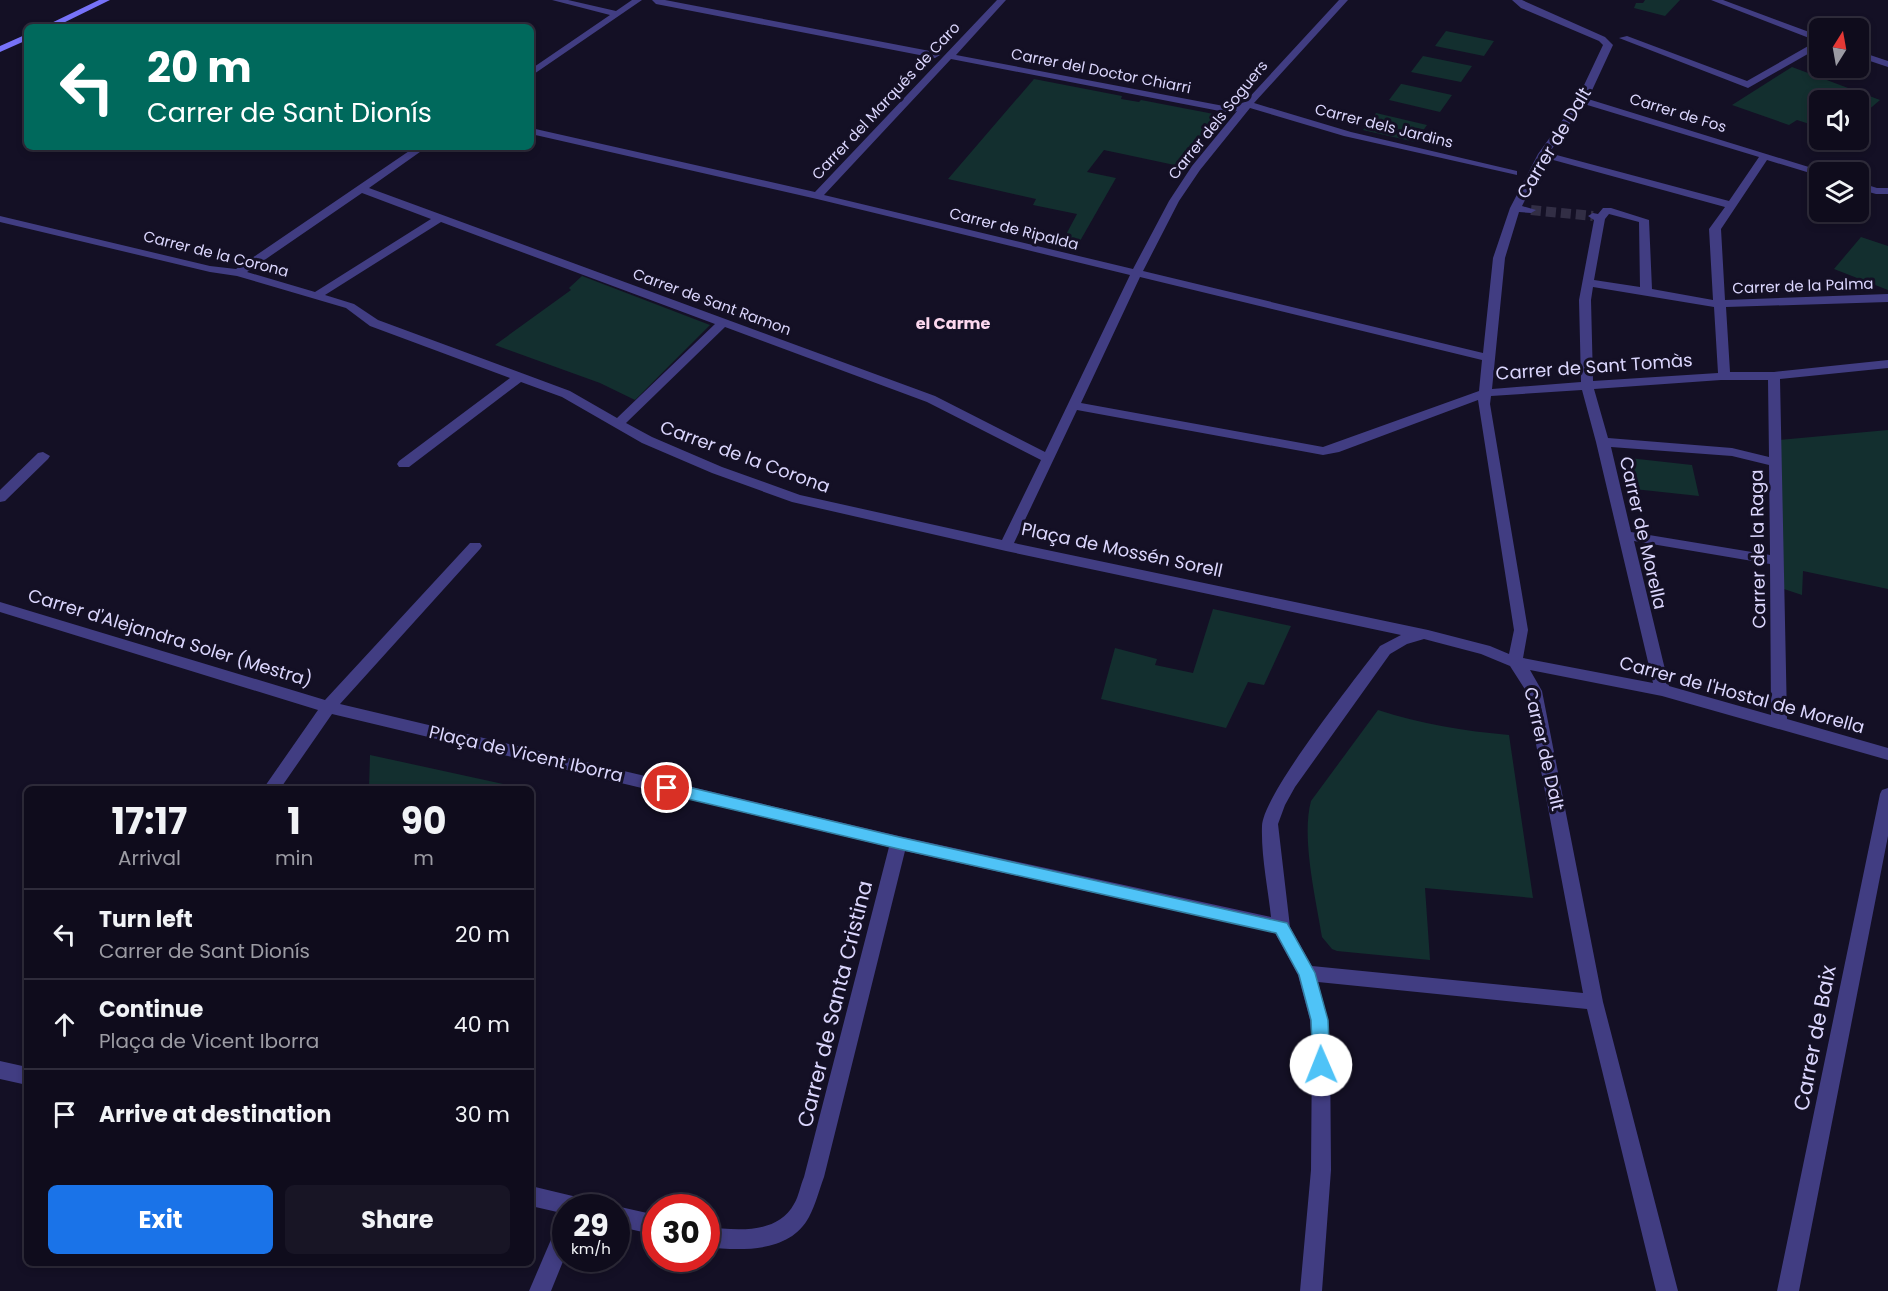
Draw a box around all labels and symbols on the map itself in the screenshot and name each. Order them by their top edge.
street label: Carrer del Marqués de Caro [807,17,965,184]
north arrow [1809,18,1869,78]
street label: Carrer del Doctor Chiarri [1009,43,1193,98]
street label: Carrer dels Soguers [1163,56,1272,184]
street label: Carrer de Dalt [1510,82,1597,203]
street label: Carrer de Fos [1627,88,1729,137]
street label: Carrer dels Jardins [1313,98,1456,153]
street label: Carrer de Ripalda [947,202,1081,255]
street label: Carrer de la Corona [141,225,291,282]
street label: Carrer de Sant Ramon [630,263,794,340]
street label: Carrer de la Palma [1732,273,1874,298]
district label: el Carme [916,312,990,335]
street label: Carrer de Sant Tomàs [1495,347,1693,386]
street label: Carrer de la Corona [657,414,834,499]
street label: Carrer de Morella [1614,454,1673,612]
street label: Carrer de la Raga [1744,469,1771,629]
street label: Plaça de Mossén Sorell [1019,516,1225,583]
street label: Carrer d'Alejandra Soler (Mestra) [25,582,315,693]
street label: Carrer de l'Hostal de Morella [1617,650,1868,739]
street label: Carrer de Dalt [1518,685,1571,813]
street label: Plaça de Vicent Iborra [427,719,626,788]
pin [641,762,692,813]
street label: Carrer de Santa Cristina [790,877,879,1130]
street label: Carrer de Baix [1786,963,1843,1113]
position arrow [1289,1033,1353,1097]
speed limit sign: 30 [642,1194,720,1272]

